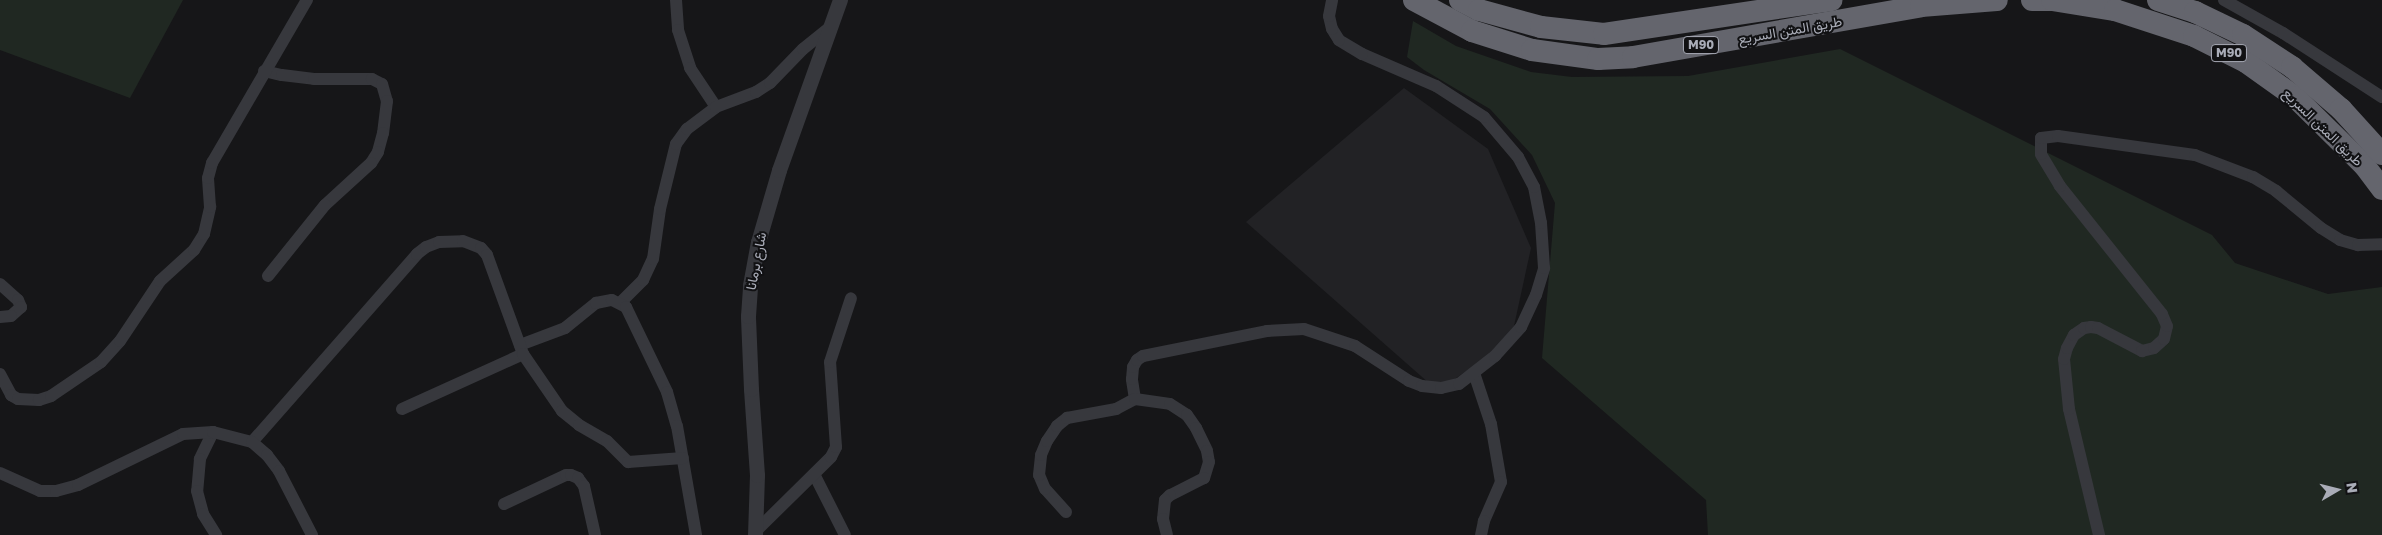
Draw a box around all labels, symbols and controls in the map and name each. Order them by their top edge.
street label: طريق المتن السريع [1737,13,1843,47]
road number: M90 [1682,36,1720,54]
road number: M90 [2210,44,2248,62]
street label: طريق المتن السريع [2279,84,2367,170]
street label: شارع برمانا [742,230,770,292]
north arrow [2312,465,2362,515]
text: N [2343,481,2362,494]

